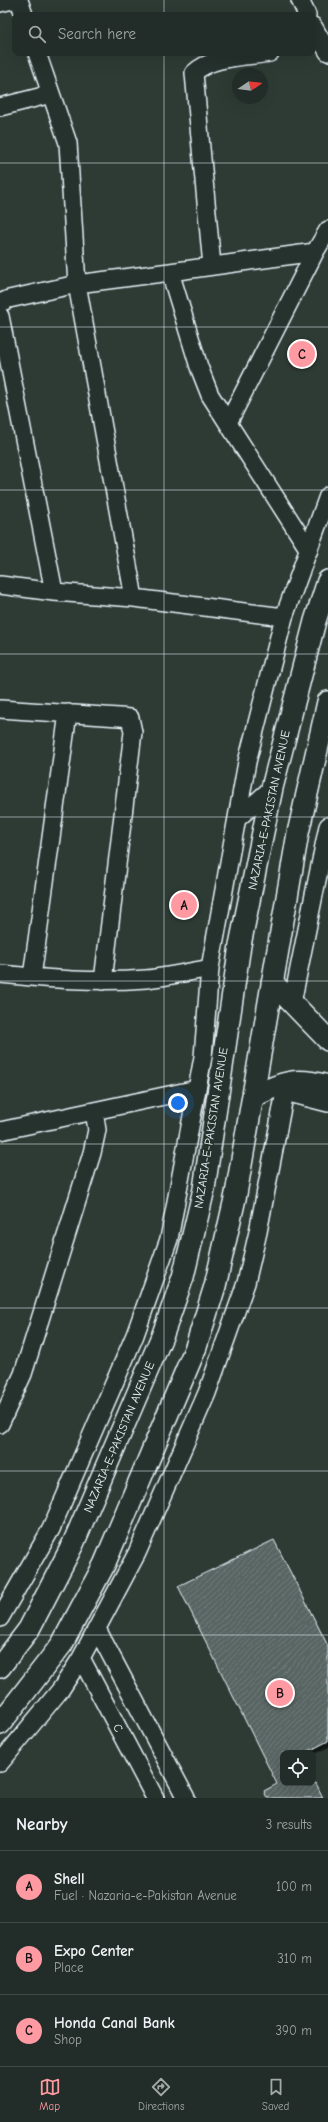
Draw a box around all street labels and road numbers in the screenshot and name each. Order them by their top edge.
street label: NAZARIA-E-PAKISTAN AVENUE [245,729,293,891]
street label: NAZARIA-E-PAKISTAN AVENUE [191,1046,231,1210]
street label: NAZARIA-E-PAKISTAN AVENUE [81,1359,157,1515]
street label: C [110,1721,126,1735]

